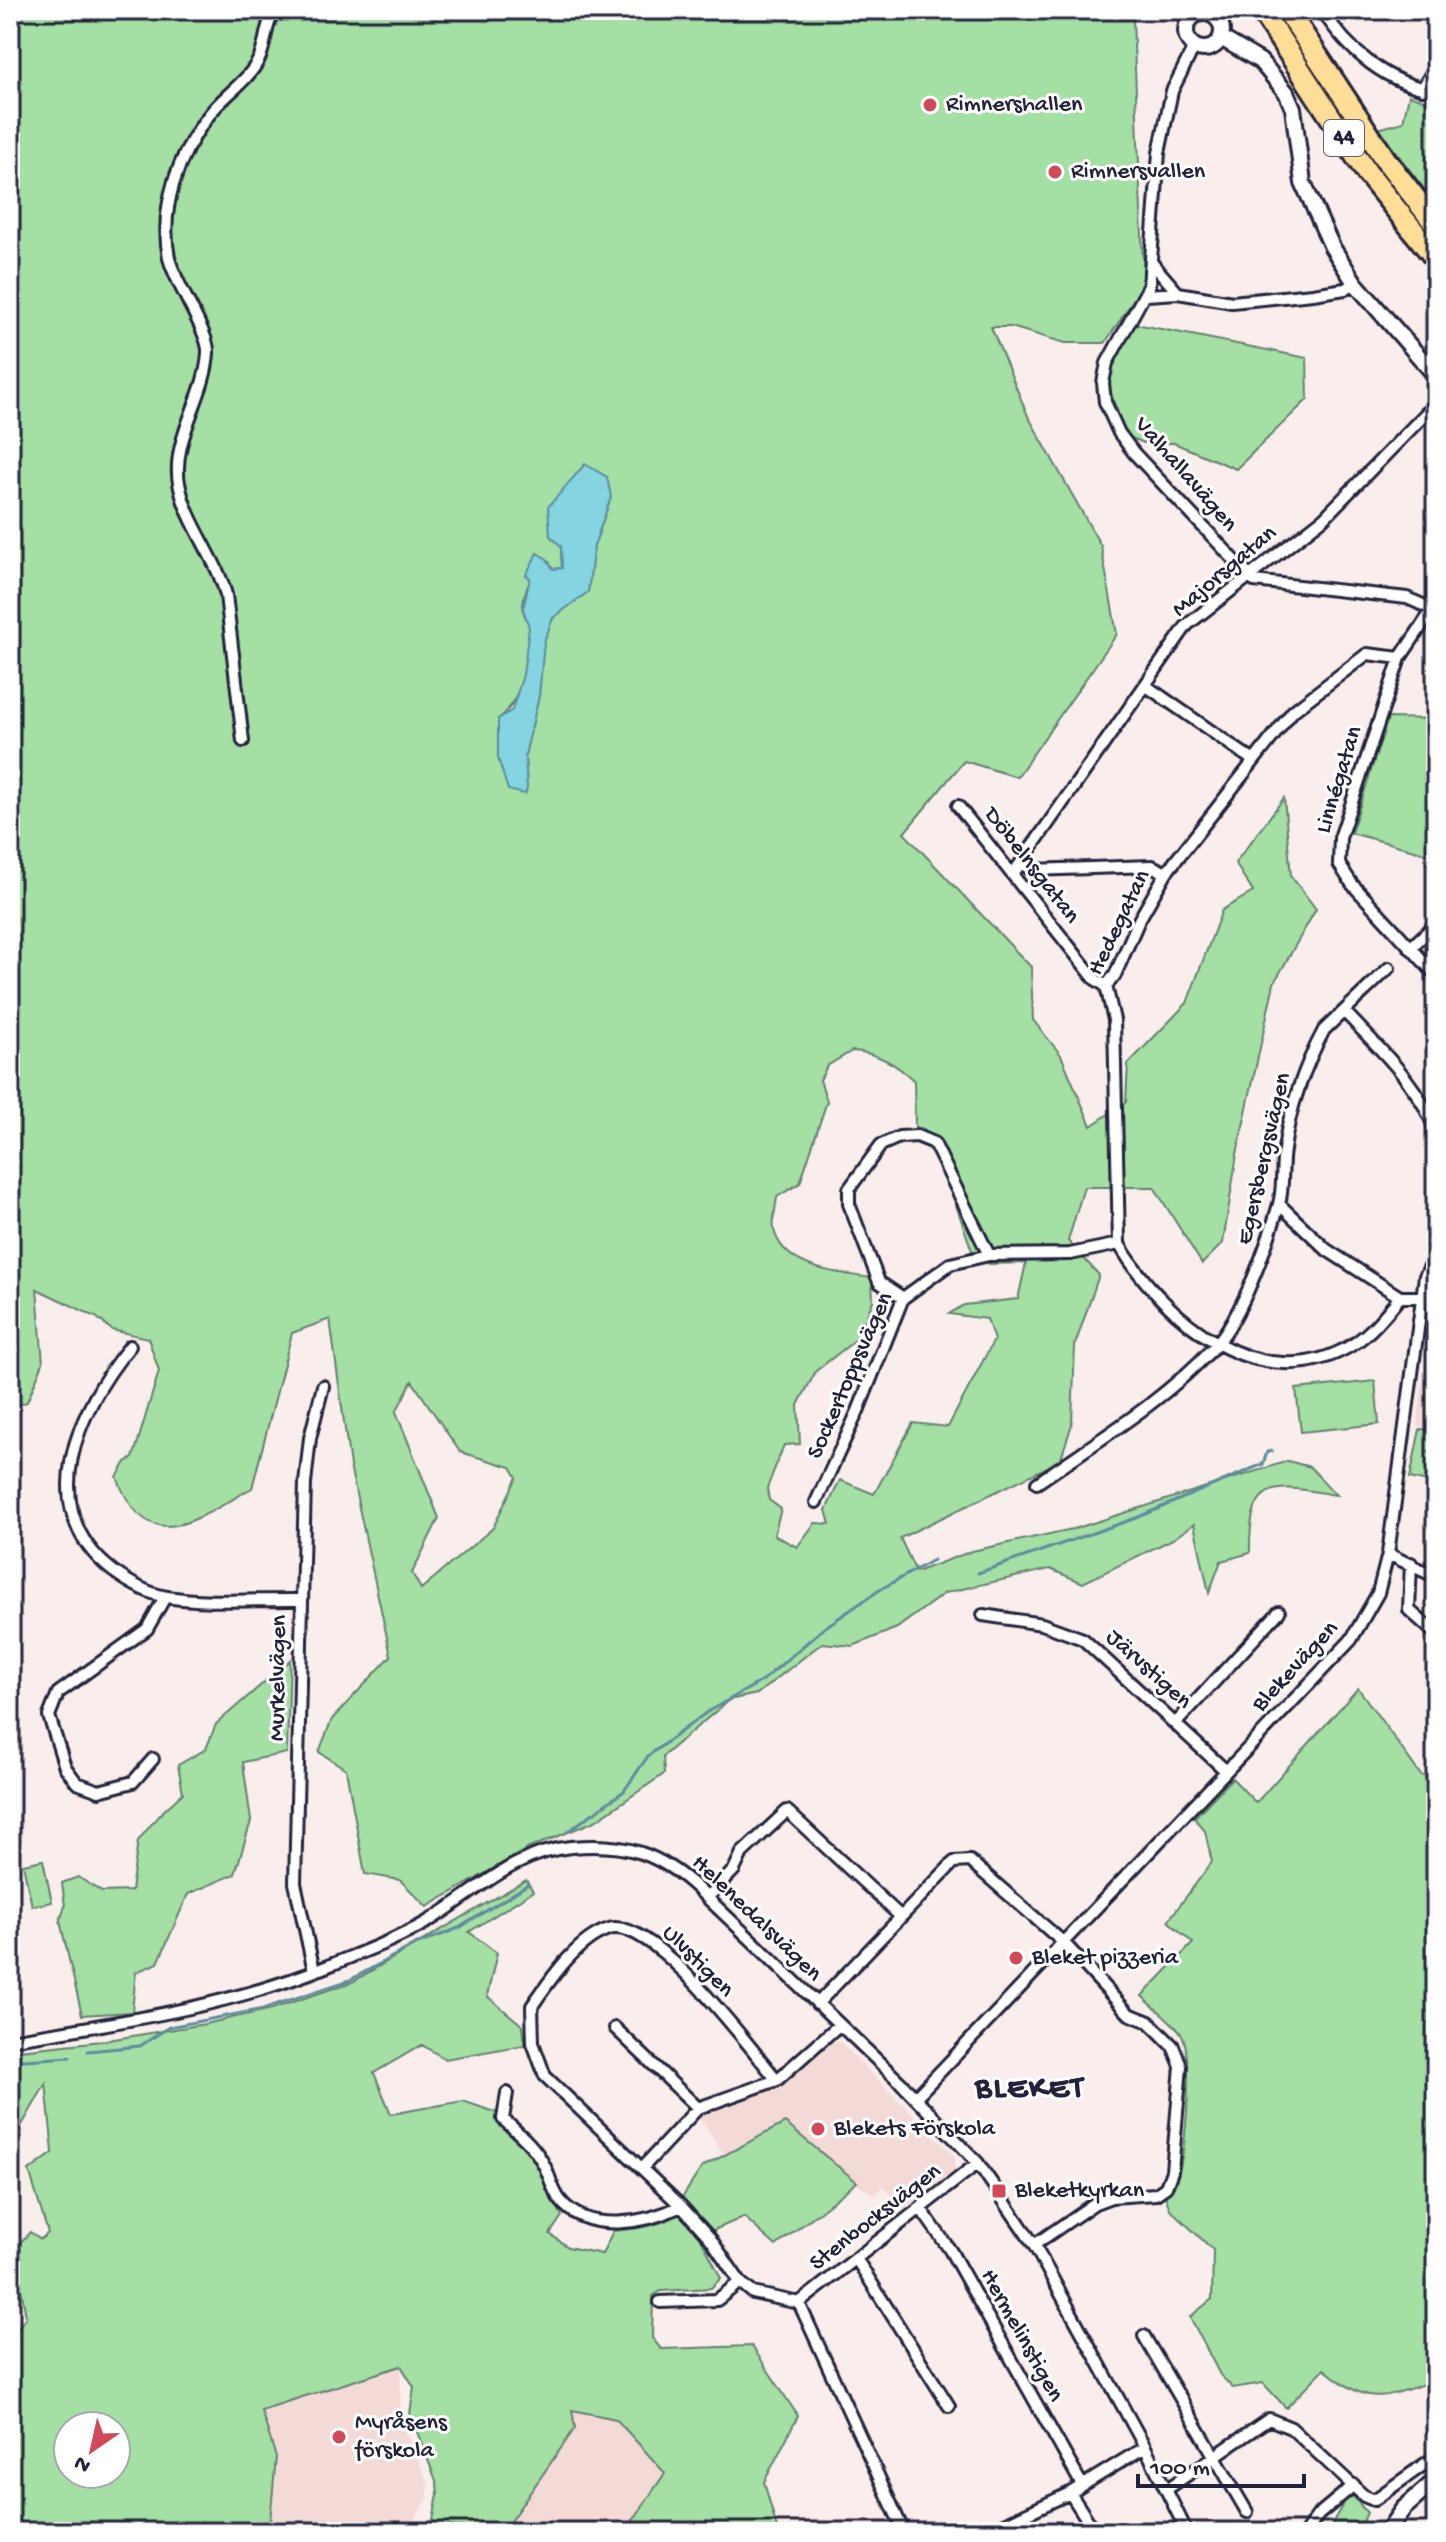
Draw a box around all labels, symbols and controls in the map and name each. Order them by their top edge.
place label: Rimnershallen [946,91,1083,120]
marker: Rimnershallen [921,96,939,114]
road number: 44 [1324,120,1364,156]
place label: Rimnersvallen [1071,158,1206,187]
marker: Rimnersvallen [1046,163,1064,181]
street label: Valhallavägen [1126,411,1243,539]
street label: Majorsgatan [1167,519,1284,624]
street label: Linnégatan [1310,722,1370,837]
street label: Döbelnsgatan [975,800,1086,931]
street label: Hedegatan [1082,865,1158,981]
street label: Egersbergsvägen [1231,1070,1299,1248]
street label: Sockertoppsvägen [801,1288,901,1464]
street label: Murkelvägen [263,1614,295,1741]
street label: Blekevägen [1246,1615,1346,1719]
street label: Järvstigen [1099,1624,1198,1717]
street label: Helenedalsvägen [685,1849,828,1989]
street label: Ulvstigen [655,1920,740,2005]
place label: Bleket pizzeria [1031,1944,1179,1973]
marker: Bleket pizzeria [1007,1949,1025,1967]
district label: BLEKET [974,2071,1085,2109]
place label: Blekets Förskola [833,2115,996,2144]
marker: Blekets Förskola [809,2120,827,2138]
street label: Stenbocksvägen [804,2157,948,2278]
place label: Bleketkyrkan [1014,2177,1145,2206]
marker: Bleketkyrkan [990,2182,1008,2200]
street label: Hermelinstigen [973,2265,1070,2408]
place label: Myråsens förskola [354,2409,448,2466]
north arrow [52,2410,132,2490]
marker: Myråsens förskola [330,2428,348,2446]
scale bar [1138,2438,1304,2488]
text: N [70,2448,96,2478]
text: 100 m [1149,2455,1210,2484]

